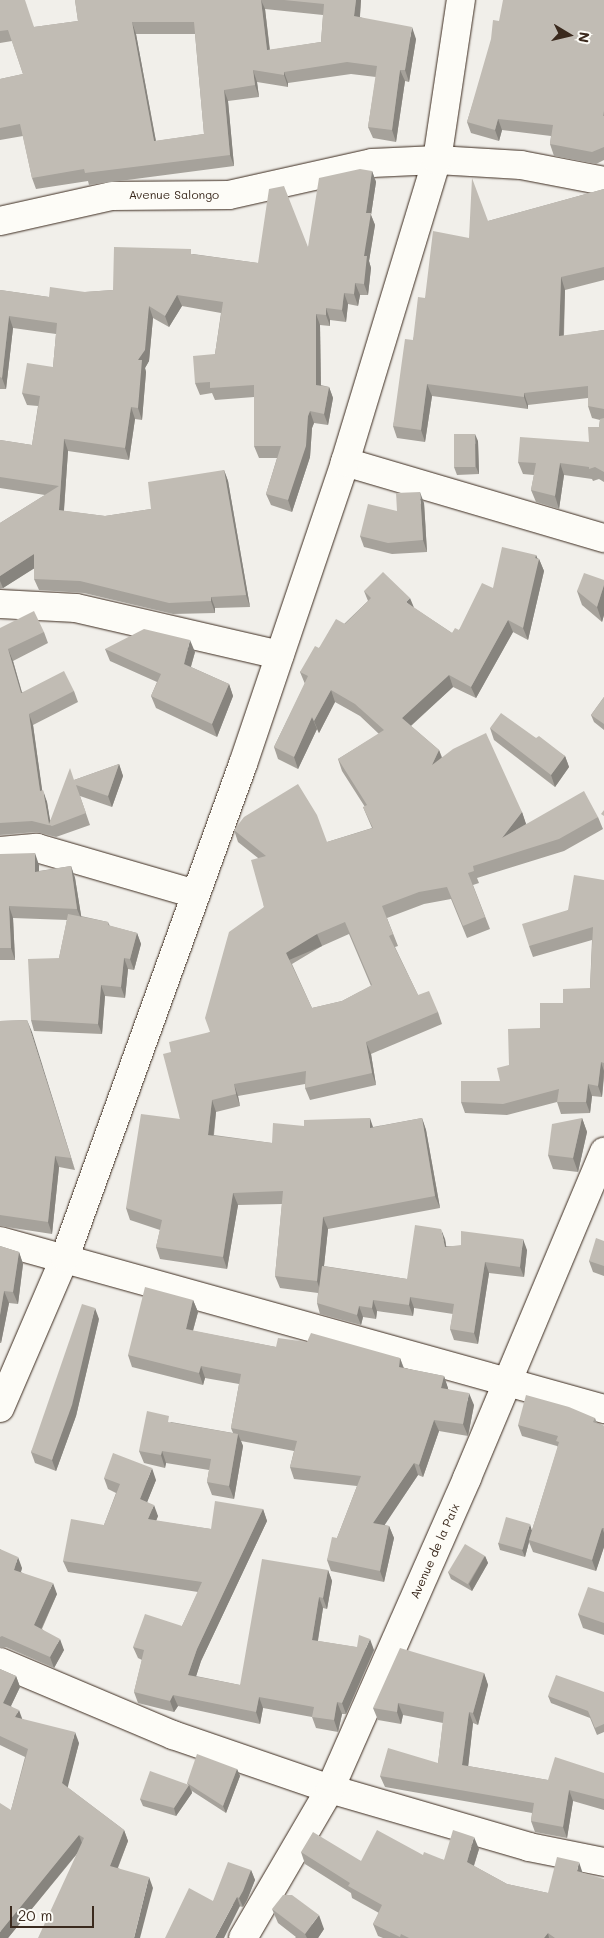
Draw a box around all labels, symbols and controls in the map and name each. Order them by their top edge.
north arrow [544,10,594,60]
text: N [574,31,595,44]
street label: Avenue Salongo [129,188,219,202]
street label: Avenue de la Paix [407,1501,463,1601]
scale bar [12,1896,96,1928]
text: 20 m [18,1905,52,1925]

